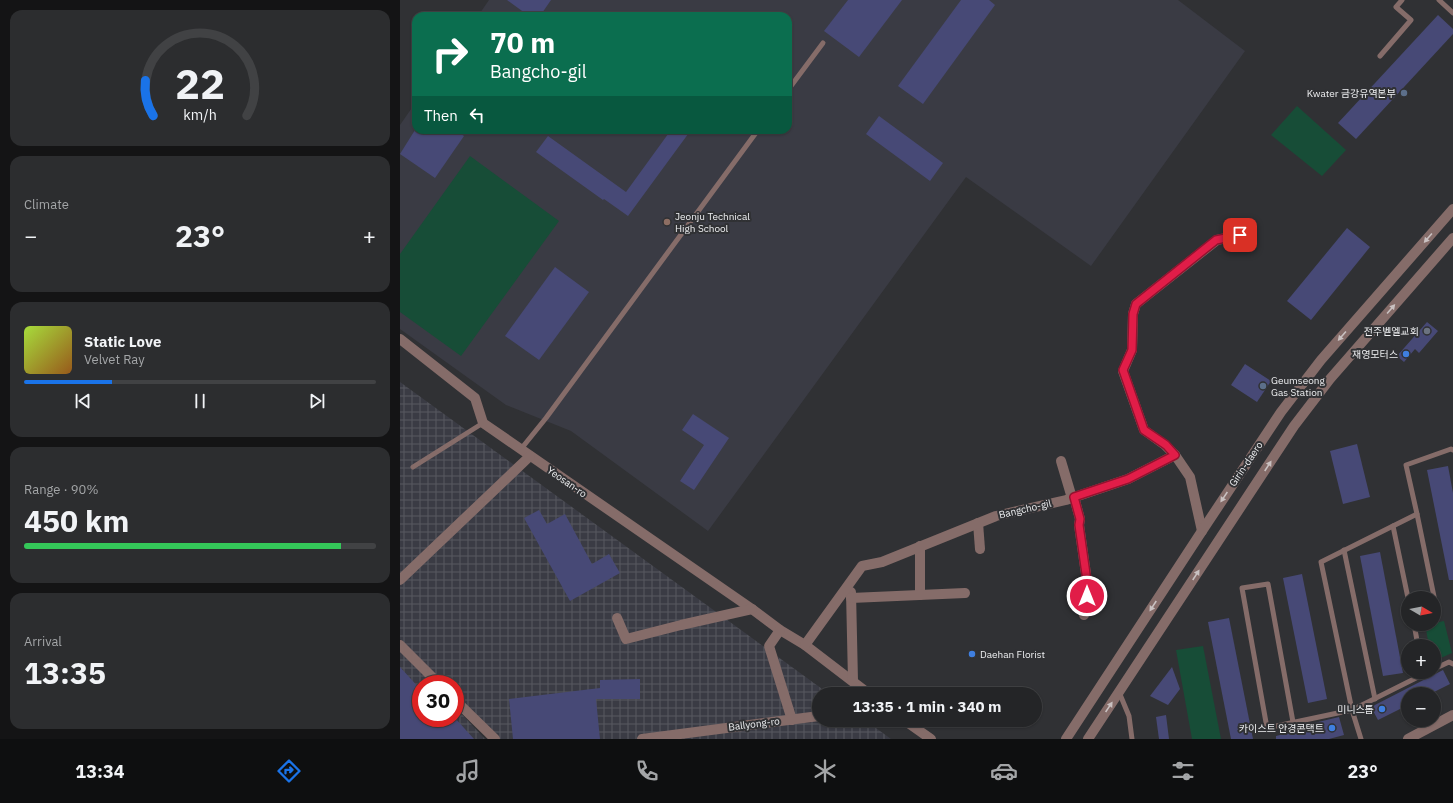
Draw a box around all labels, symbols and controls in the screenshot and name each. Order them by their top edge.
text: 70 m [490,24,555,61]
icon: right [424,28,476,80]
text: 22 [175,56,225,110]
text: Bangcho-gil [490,60,587,83]
place label: Kwater 금강유역본부 [1307,87,1396,100]
marker: Kwater 금강유역본부 [1399,88,1409,98]
text: km/h [183,104,217,123]
icon: left [466,104,488,126]
text: Then [424,106,458,125]
text: Climate [24,196,69,213]
place label: Jeonju Technical High School [675,210,750,235]
text: 23° [175,216,225,255]
marker: Jeonju Technical High School [662,217,672,227]
pin [1223,218,1257,252]
text: − [24,221,37,250]
text: + [363,221,376,250]
icon: arrive [1229,224,1251,246]
one-way arrow [1423,233,1432,244]
one-way arrow [1387,304,1396,314]
place label: 전주벧엘교회 [1364,325,1419,338]
marker: 전주벧엘교회 [1422,326,1432,336]
one-way arrow [1337,331,1347,341]
text: Static Love [84,332,161,351]
place label: 재영모터스 [1352,348,1398,361]
marker: 재영모터스 [1401,349,1411,359]
text: Velvet Ray [84,351,145,368]
place label: Geumseong Gas Station [1271,374,1325,399]
marker: Geumseong Gas Station [1258,381,1268,391]
icon: previous [72,390,94,412]
icon: pause [189,390,211,412]
icon: next [306,390,328,412]
street label: Girin-daero [1226,439,1266,489]
one-way arrow [1264,461,1272,471]
street label: Yeosan-ro [545,464,590,501]
text: Range · 90% [24,481,98,498]
one-way arrow [1220,492,1228,503]
street label: Bangcho-gil [997,497,1053,521]
text: 450 km [24,501,129,540]
one-way arrow [1193,569,1200,581]
position arrow [1066,575,1108,617]
north arrow [1401,591,1441,631]
map controls [1401,591,1441,727]
one-way arrow [1149,600,1156,612]
text: Arrival [24,633,62,650]
button: + [1401,639,1441,679]
place label: Daehan Florist [980,648,1045,661]
marker: Daehan Florist [967,649,977,659]
text: 13:35 [24,653,106,692]
speed limit sign: 30 [412,675,464,727]
button: − [1401,687,1441,727]
text: 13:35 · 1 min · 340 m [853,697,1001,716]
one-way arrow [1106,701,1113,712]
place label: 미니스톱 [1337,703,1374,716]
marker: 미니스톱 [1377,704,1387,714]
street label: Ballyong-ro [727,714,781,734]
place label: 카이스트 안경콘택트 [1239,722,1324,735]
marker: 카이스트 안경콘택트 [1327,723,1337,733]
icon: directions [275,757,303,785]
icon: music [454,757,482,785]
icon: phone [633,757,661,785]
icon: climate [811,757,839,785]
icon: car [990,757,1018,785]
icon: filters [1169,757,1197,785]
text: 13:34 [75,760,125,783]
text: 23° [1348,760,1378,783]

